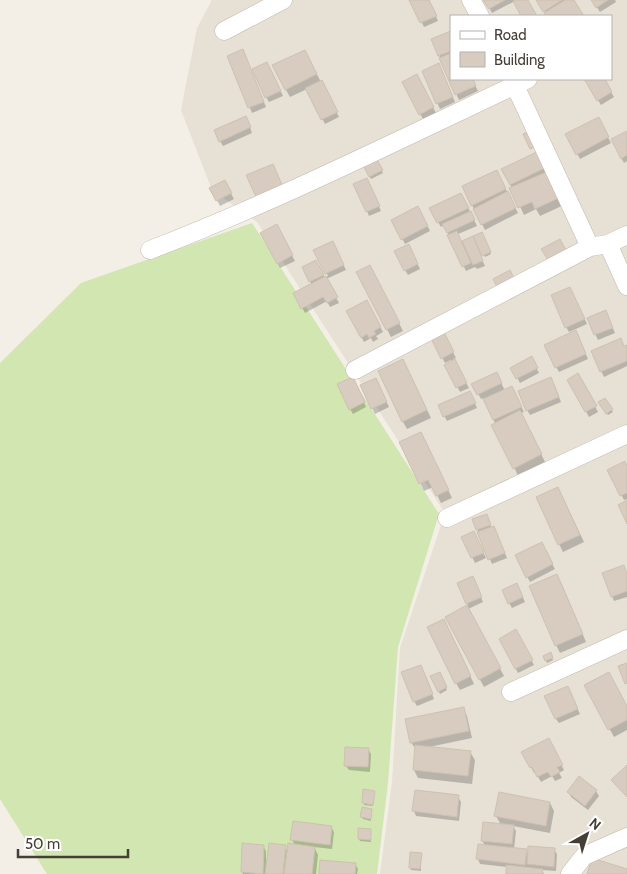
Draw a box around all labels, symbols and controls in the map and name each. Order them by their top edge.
legend [450,15,612,80]
text: Road [494,26,527,44]
text: Building [494,51,545,69]
north arrow [562,809,612,859]
text: N [586,814,605,834]
scale bar [18,826,128,858]
text: 50 m [25,835,60,853]

